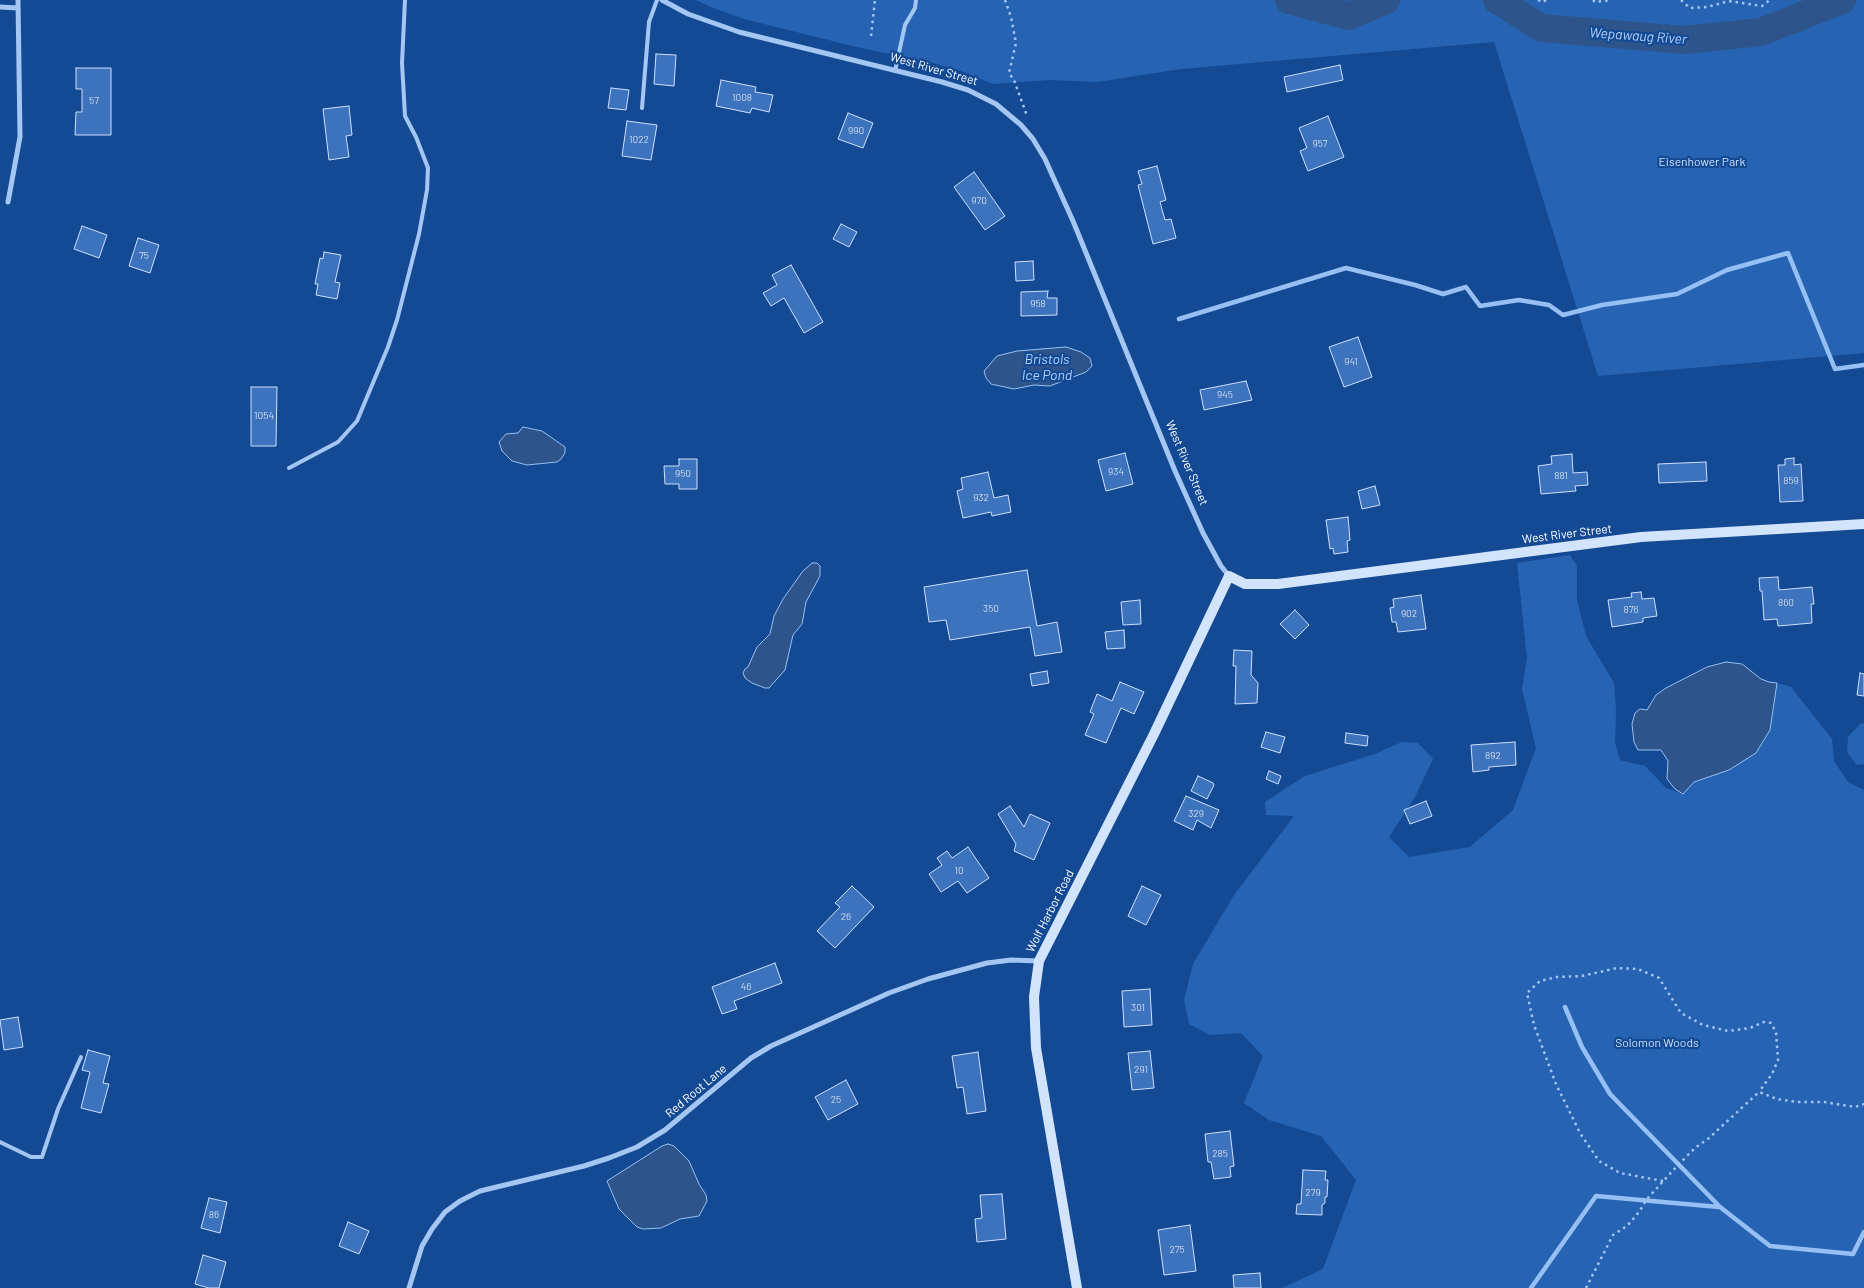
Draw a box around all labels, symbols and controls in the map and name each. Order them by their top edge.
water label: Wepawaug River [1589,24,1687,48]
street label: West River Street [888,50,980,88]
house number: 1008 [732,92,752,104]
house number: 57 [89,95,99,107]
house number: 990 [848,125,864,137]
house number: 1022 [629,134,649,146]
house number: 957 [1312,138,1328,150]
park label: Eisenhower Park [1659,155,1745,169]
house number: 970 [971,195,987,207]
house number: 75 [139,250,149,262]
house number: 958 [1030,298,1046,310]
water label: Bristols Ice Pond [1022,351,1072,384]
house number: 941 [1344,356,1358,368]
house number: 945 [1217,389,1233,401]
house number: 1054 [254,410,274,422]
street label: West River Street [1163,418,1211,508]
house number: 934 [1108,466,1124,478]
house number: 950 [675,468,691,480]
house number: 881 [1554,470,1568,482]
house number: 859 [1783,475,1799,487]
house number: 932 [973,492,989,504]
street label: West River Street [1521,521,1613,547]
house number: 860 [1778,597,1794,609]
house number: 350 [983,603,999,615]
house number: 876 [1623,604,1639,616]
house number: 902 [1401,608,1417,620]
house number: 892 [1485,750,1501,762]
house number: 329 [1188,808,1204,820]
house number: 10 [954,865,964,877]
street label: Wolf Harbor Road [1023,867,1077,955]
house number: 26 [841,911,851,923]
house number: 46 [741,981,751,993]
house number: 301 [1131,1002,1145,1014]
park label: Solomon Woods [1615,1036,1699,1050]
street label: Red Root Lane [662,1061,730,1121]
house number: 291 [1134,1064,1148,1076]
house number: 25 [831,1094,841,1106]
house number: 285 [1212,1148,1228,1160]
house number: 279 [1305,1187,1321,1199]
house number: 86 [209,1209,219,1221]
house number: 275 [1169,1244,1185,1256]

